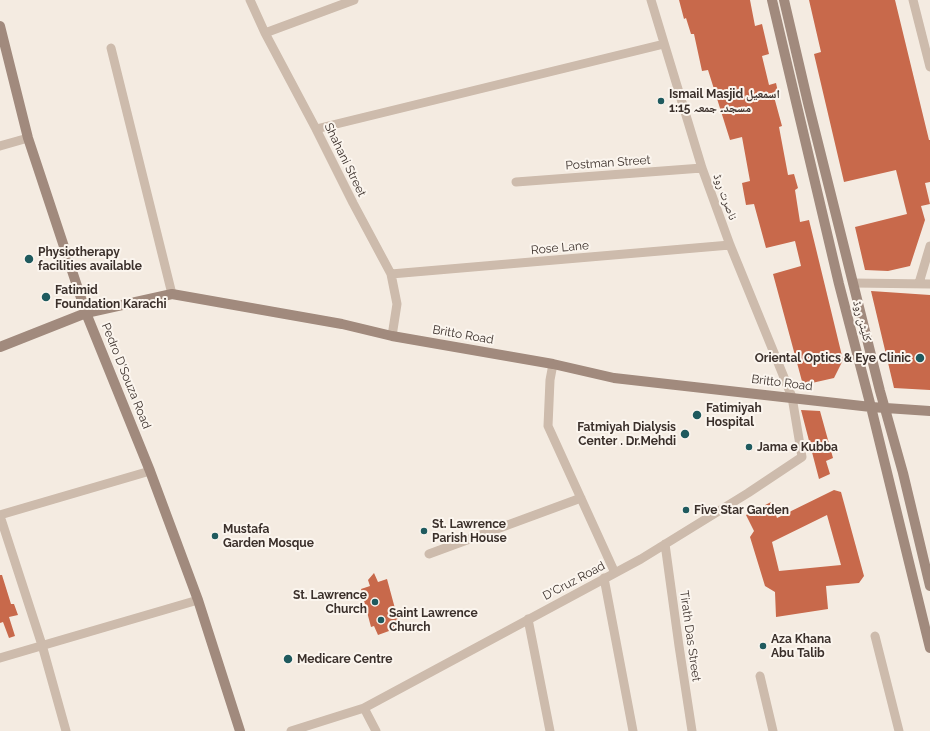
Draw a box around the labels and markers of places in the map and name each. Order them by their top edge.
place label: Ismail Masjid اسمعیل مسجد۔ جمعہ 1:15 [669,87,780,115]
marker: Ismail Masjid اسمعیل مسجد۔ جمعہ 1:15 [656,96,666,106]
place label: Physiotherapy facilities available [38,245,142,273]
marker: Physiotherapy facilities available [23,253,35,265]
place label: Fatimid Foundation Karachi [55,283,167,311]
marker: Fatimid Foundation Karachi [40,291,52,303]
place label: Oriental Optics & Eye Clinic [755,351,911,365]
marker: Oriental Optics & Eye Clinic [914,352,926,364]
place label: Fatimiyah Hospital [706,401,762,429]
marker: Fatimiyah Hospital [691,409,703,421]
place label: Fatmiyah Dialysis Center . Dr.Mehdi [577,420,676,448]
marker: Fatmiyah Dialysis Center . Dr.Mehdi [679,428,691,440]
place label: Jama e Kubba [757,440,838,454]
marker: Jama e Kubba [744,442,754,452]
place label: Five Star Garden [694,503,789,517]
marker: Five Star Garden [681,505,691,515]
place label: St. Lawrence Parish House [432,517,507,545]
place label: Mustafa Garden Mosque [223,522,314,550]
marker: St. Lawrence Parish House [419,526,429,536]
marker: Mustafa Garden Mosque [210,531,220,541]
place label: St. Lawrence Church [293,588,367,616]
marker: St. Lawrence Church [370,597,380,607]
place label: Saint Lawrence Church [389,606,478,634]
marker: Saint Lawrence Church [376,615,386,625]
place label: Aza Khana Abu Talib [771,632,831,660]
marker: Aza Khana Abu Talib [758,641,768,651]
place label: Medicare Centre [297,652,393,666]
marker: Medicare Centre [282,653,294,665]

